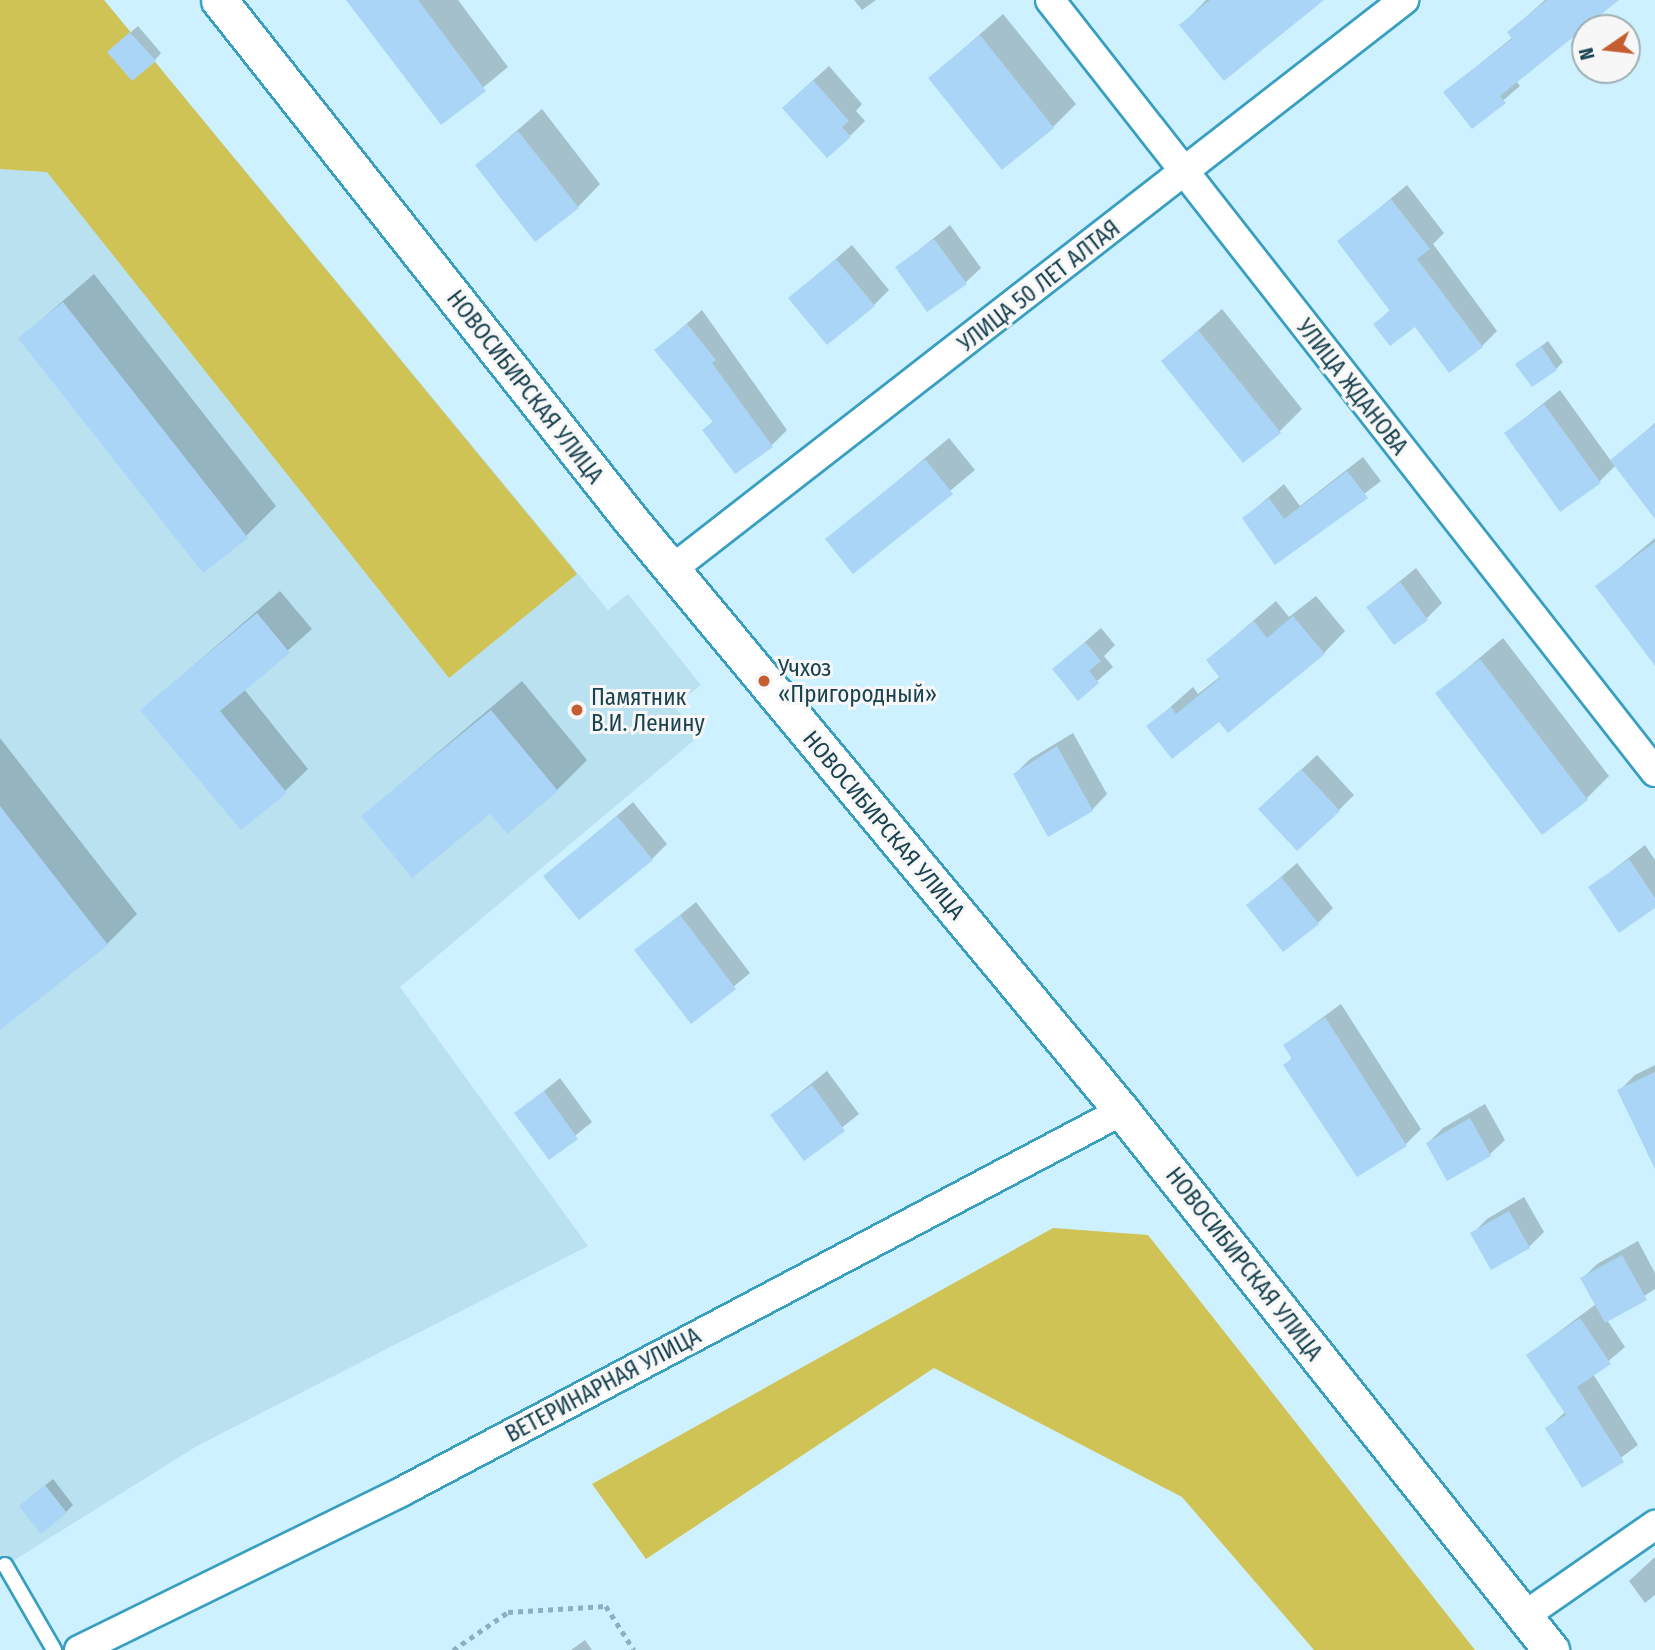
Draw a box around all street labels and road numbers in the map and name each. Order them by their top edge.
street label: УЛИЦА 50 ЛЕТ АЛТАЯ [953,214,1125,358]
street label: НОВОСИБИРСКАЯ УЛИЦА [441,285,609,489]
street label: УЛИЦА ЖДАНОВА [1291,314,1413,460]
street label: НОВОСИБИРСКАЯ УЛИЦА [797,725,971,925]
street label: НОВОСИБИРСКАЯ УЛИЦА [1160,1162,1328,1366]
street label: ВЕТЕРИНАРНАЯ УЛИЦА [501,1322,705,1448]

